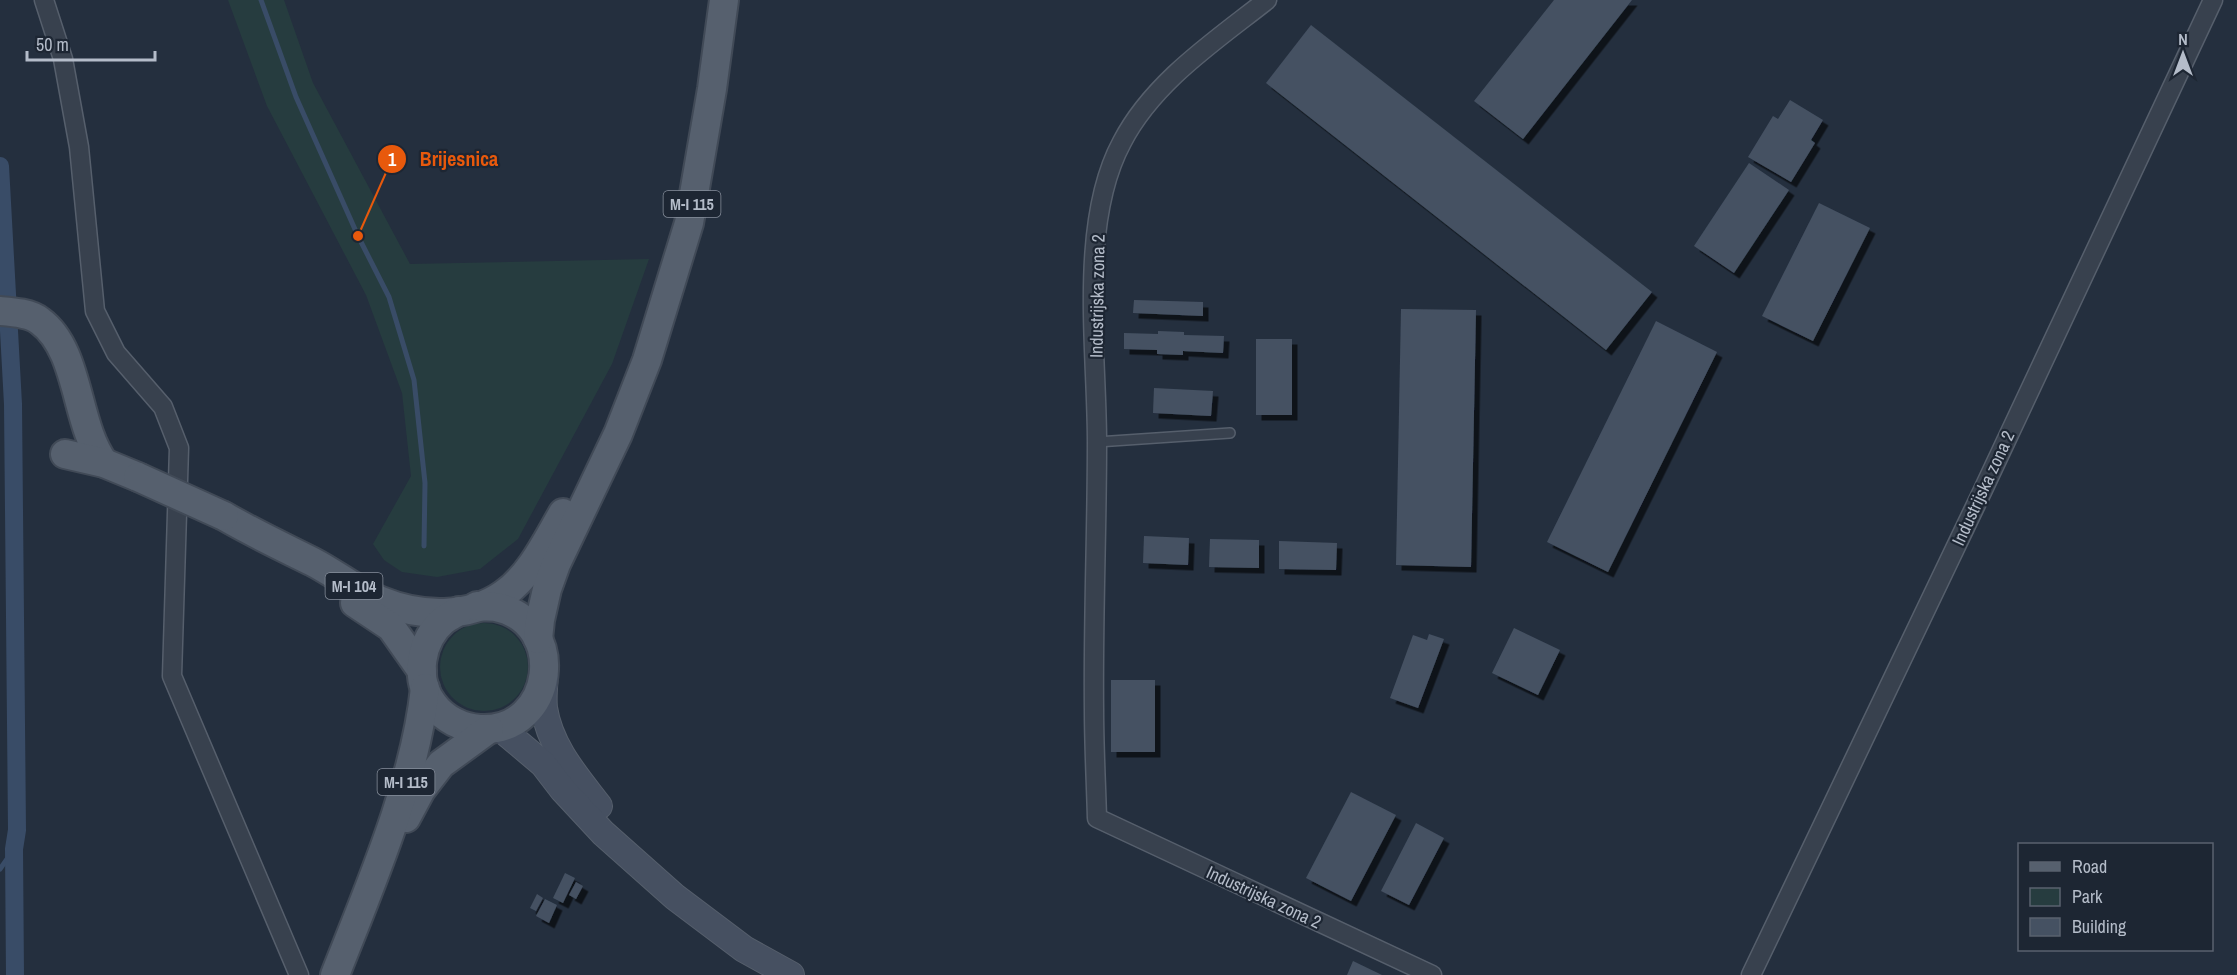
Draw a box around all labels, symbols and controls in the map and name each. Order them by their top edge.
scale bar [27,24,154,62]
north arrow [2153,24,2213,84]
text: N [2178,28,2188,50]
text: 50 m [36,32,69,57]
callout: Brijesnica [377,140,510,178]
text: Brijesnica [420,145,498,172]
text: 1 [388,147,397,172]
road number: M-I 115 [664,191,720,217]
street label: Industrijska zona 2 [1083,234,1111,358]
street label: Industrijska zona 2 [1945,427,2021,549]
road number: M-I 104 [326,573,382,599]
road number: M-I 115 [378,769,434,795]
legend [2018,843,2213,951]
text: Road [2072,854,2107,879]
street label: Industrijska zona 2 [1203,859,1325,935]
text: Park [2072,884,2103,909]
text: Building [2072,914,2127,939]

